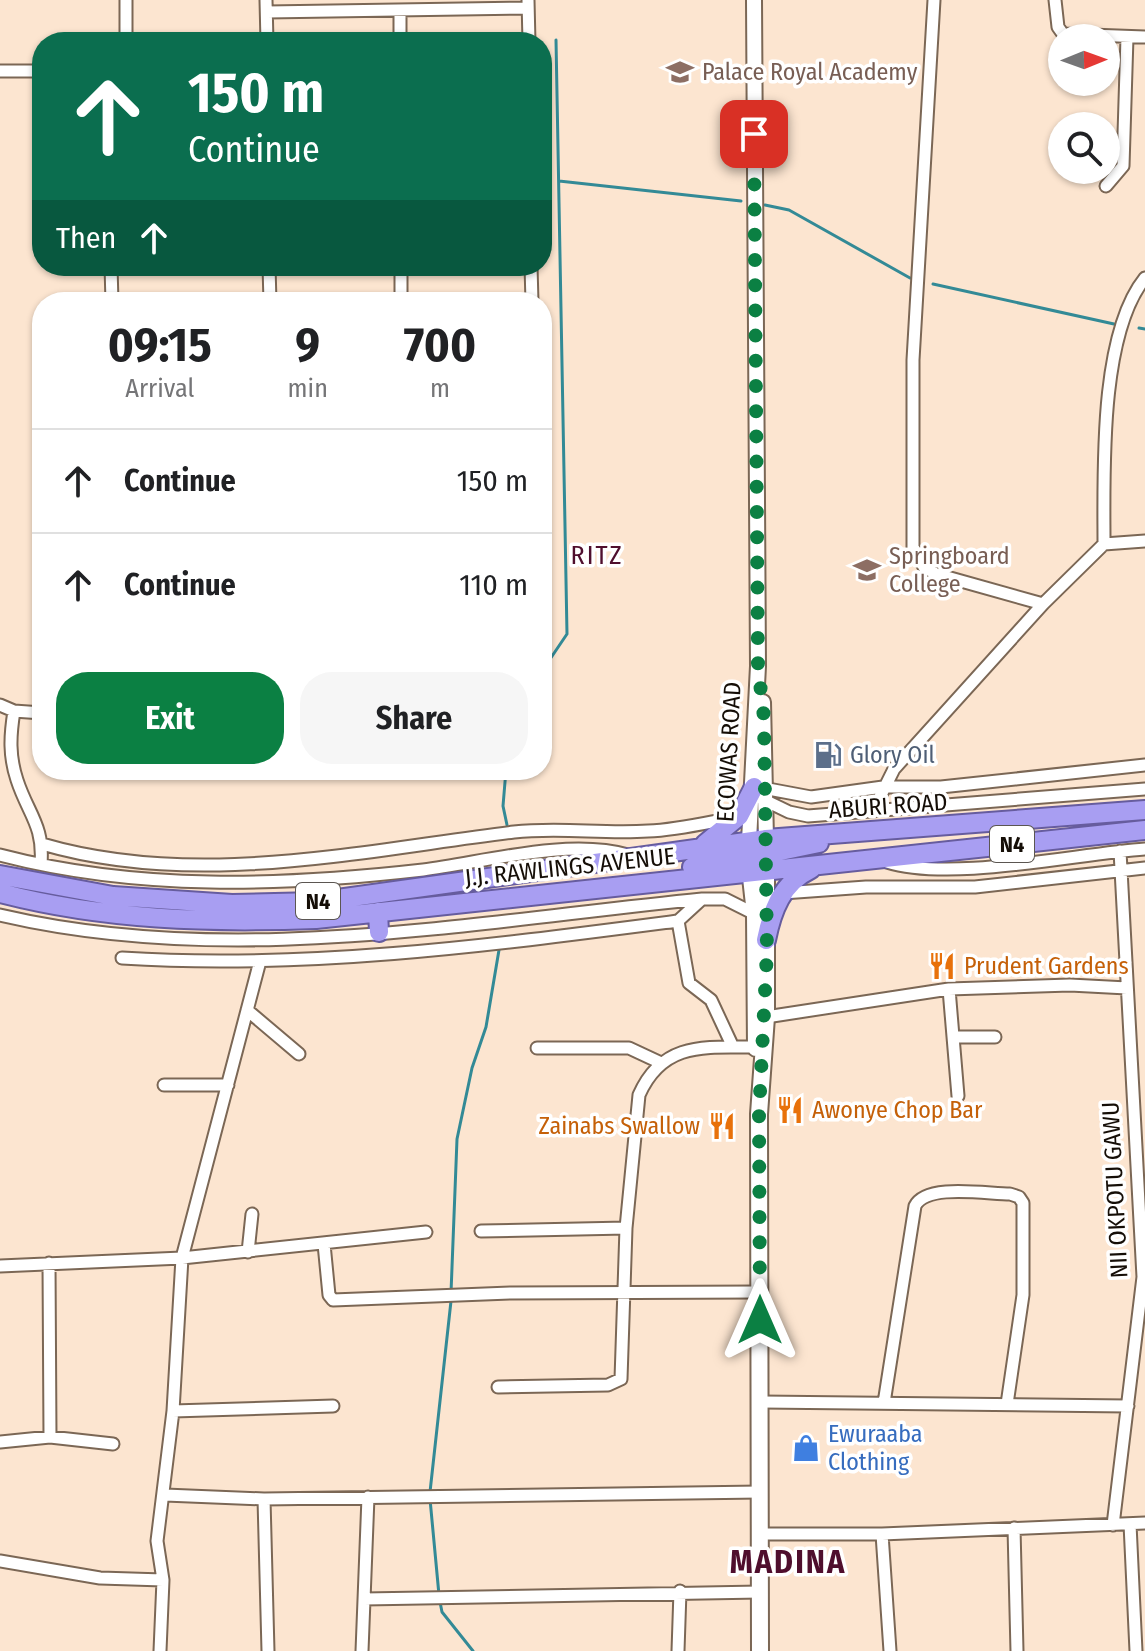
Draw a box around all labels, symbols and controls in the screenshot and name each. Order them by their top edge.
north arrow [1048,24,1120,96]
map controls [1048,24,1120,184]
school or university icon: Palace Royal Academy [665,57,695,87]
place label: Palace Royal Academy [702,58,918,86]
text: 150 m [188,60,324,127]
icon: ahead [56,64,160,168]
pin [720,100,788,168]
icon: arrive [732,112,776,156]
button: search [1048,112,1120,184]
text: Continue [188,128,320,172]
icon: ahead [132,216,176,260]
text: Then [56,220,116,256]
text: 09:15 [108,316,212,374]
text: 9 [295,316,320,374]
text: 700 [404,316,476,374]
text: Arrival [125,373,194,404]
text: min [288,373,328,404]
text: m [430,373,450,404]
icon: ahead [56,459,100,503]
text: Continue [124,463,236,499]
text: 150 m [457,463,528,499]
district label: RITZ [571,540,623,571]
place label: Springboard College [889,542,1010,598]
school or university icon: Springboard College [852,555,882,585]
icon: ahead [56,563,100,607]
text: Continue [124,567,236,603]
text: 110 m [459,567,528,603]
button: Exit [56,672,284,764]
button: Share [300,672,528,764]
street label: ECOWAS ROAD [711,681,747,823]
fuel station icon: Glory Oil [813,740,843,770]
place label: Glory Oil [850,741,935,769]
street label: ABURI ROAD [828,788,948,824]
road number: N4 [990,826,1034,862]
street label: J.J. RAWLINGS AVENUE [464,842,676,892]
road number: N4 [296,883,340,919]
restaurant icon: Prudent Gardens [927,951,957,981]
place label: Prudent Gardens [964,952,1129,980]
restaurant icon: Awonye Chop Bar [775,1095,805,1125]
place label: Awonye Chop Bar [812,1096,983,1124]
street label: NII OKPOTU GAWU [1096,1101,1134,1279]
restaurant icon: Zainabs Swallow [707,1111,737,1141]
place label: Zainabs Swallow [538,1112,700,1140]
position arrow [718,1278,802,1362]
place label: Ewuraaba Clothing [828,1420,923,1476]
shop icon: Ewuraaba Clothing [791,1433,821,1463]
district label: MADINA [730,1543,846,1581]

